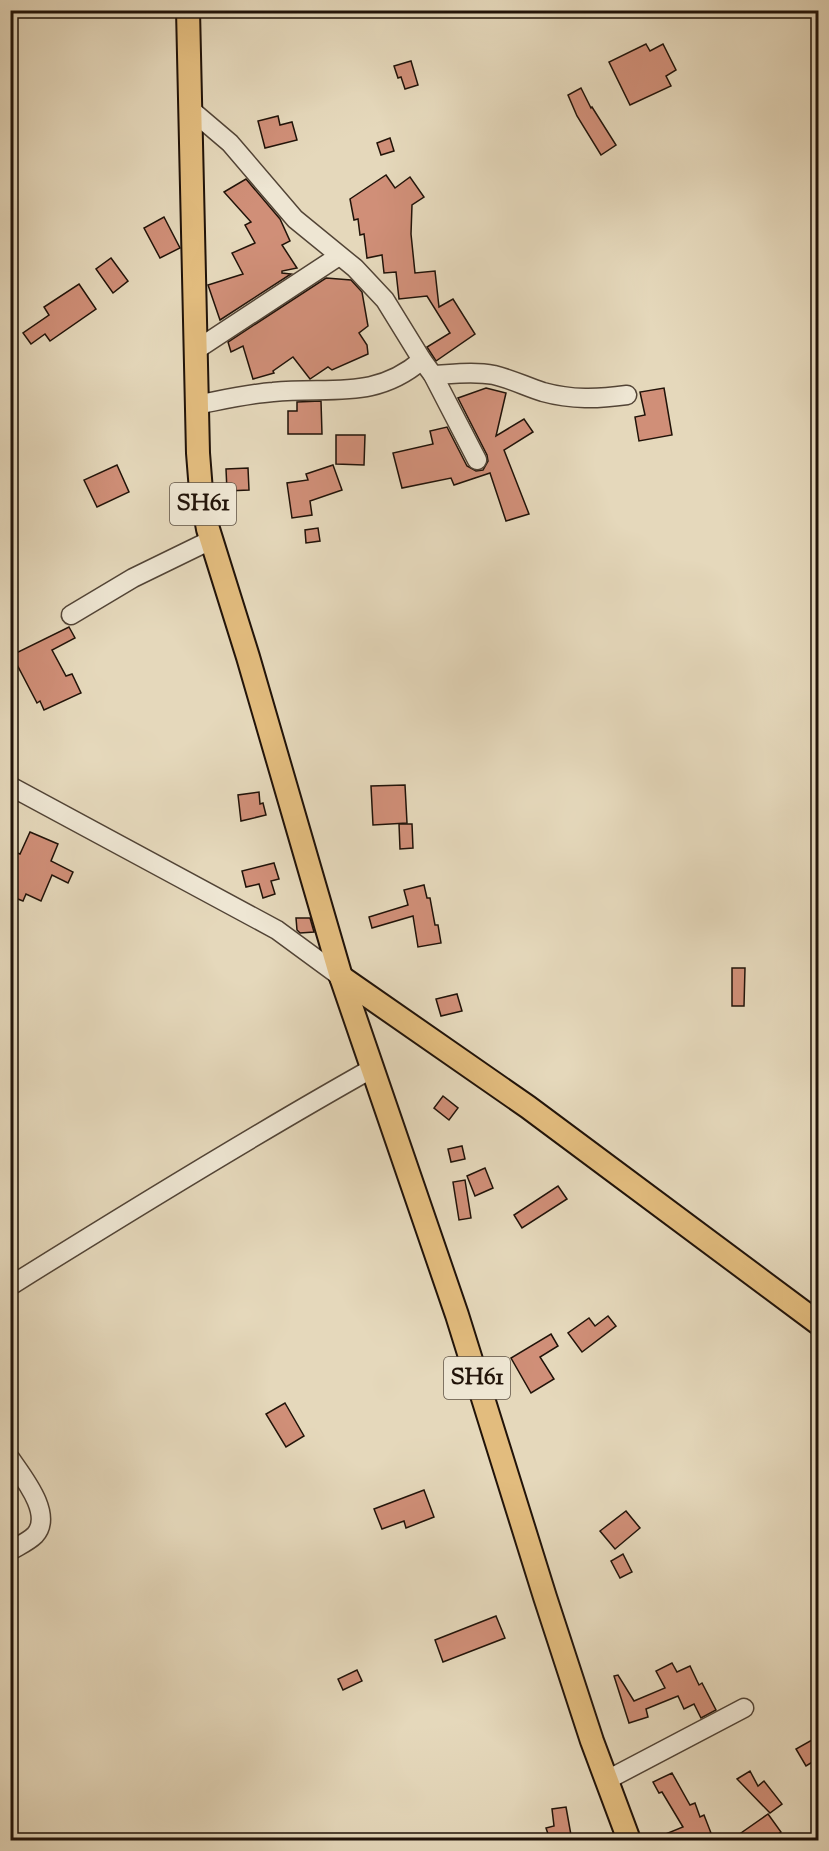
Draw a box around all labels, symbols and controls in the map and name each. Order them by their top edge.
road number: SH61 [170,483,236,525]
road number: SH61 [444,1357,510,1399]

